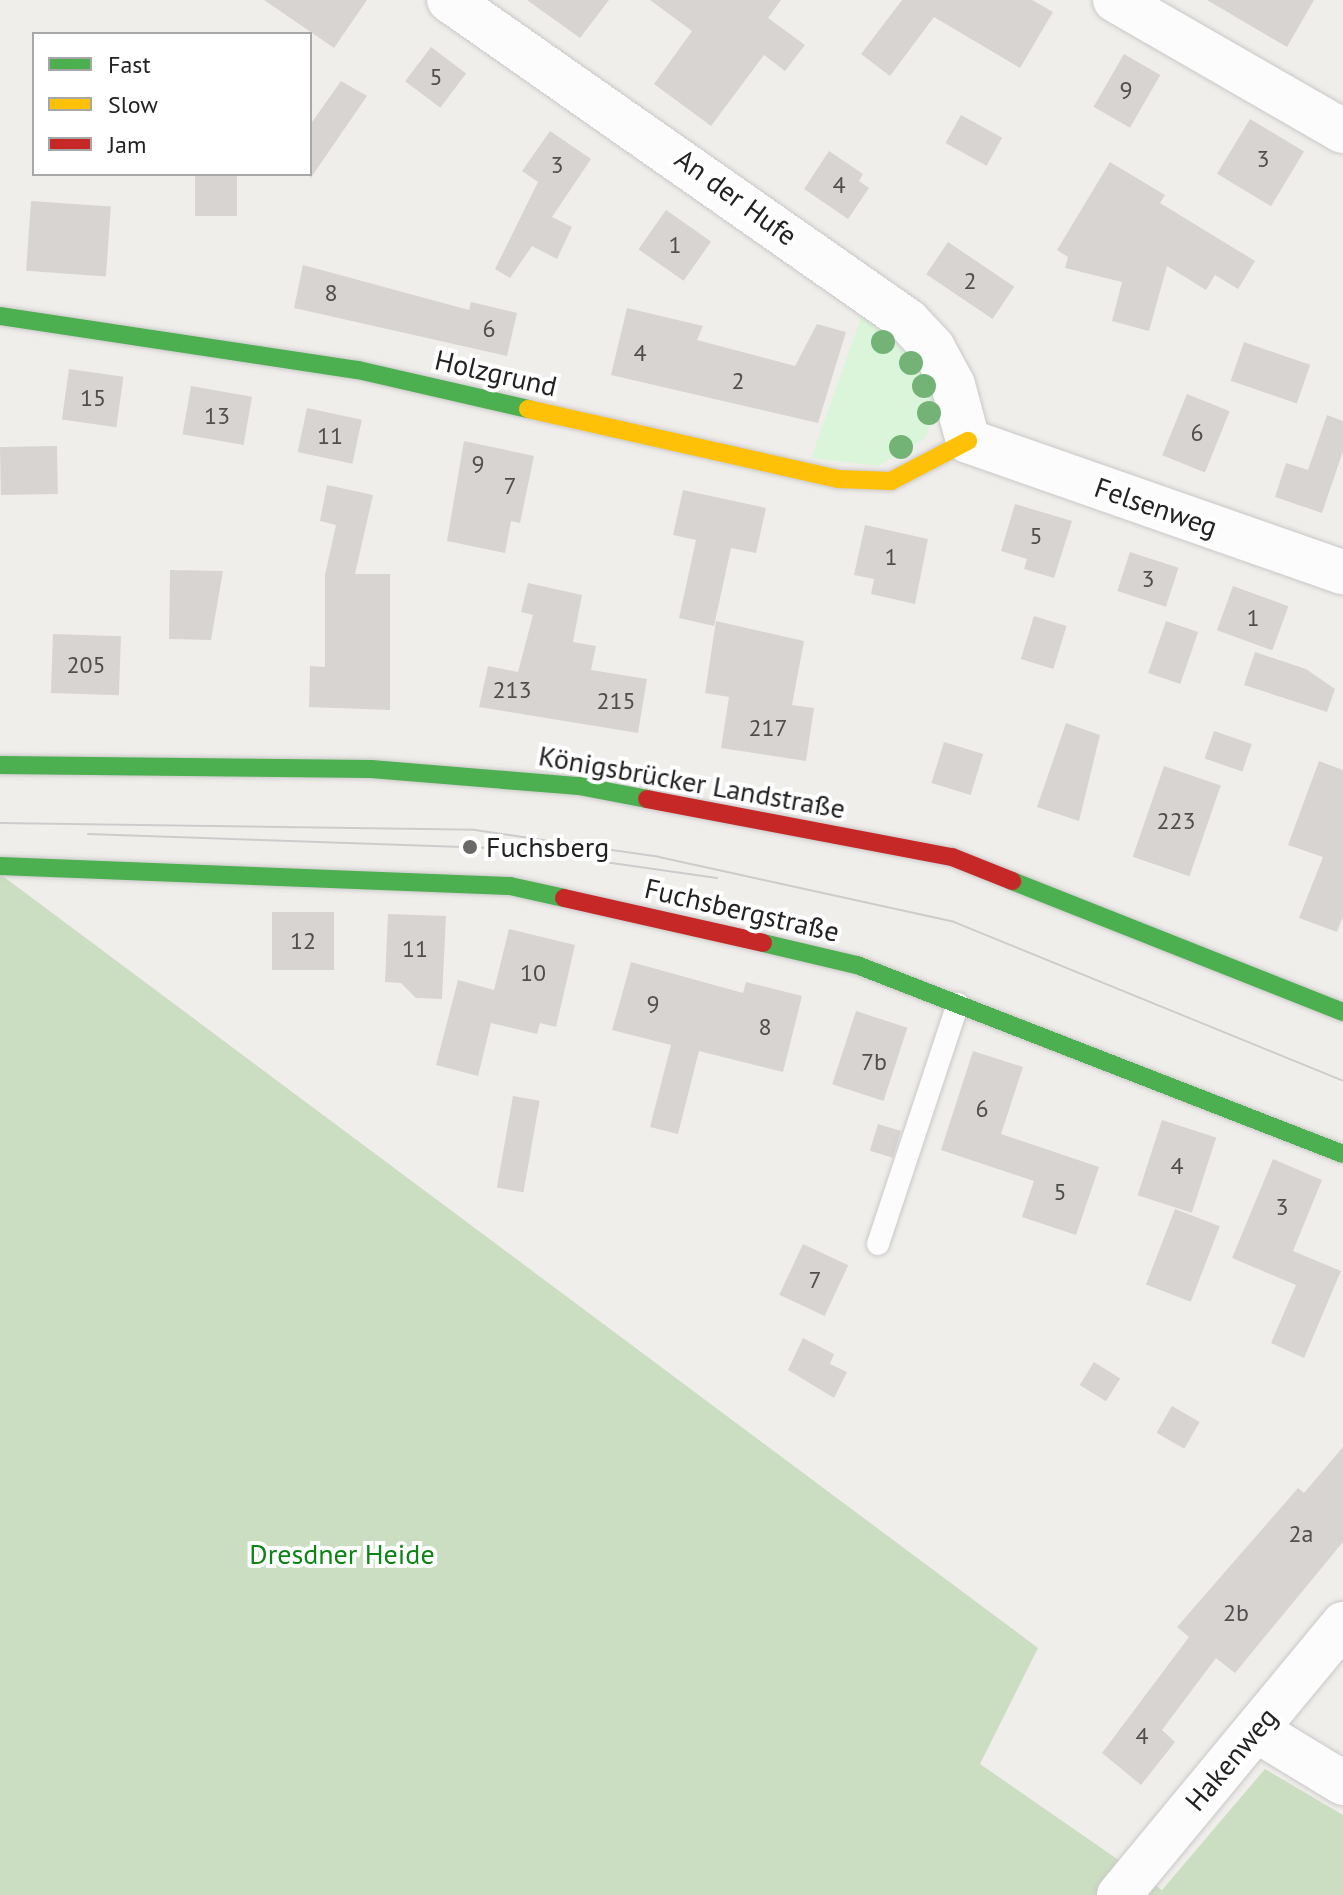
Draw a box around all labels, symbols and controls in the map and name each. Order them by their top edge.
legend [32,32,312,176]
text: Fast [108,49,151,80]
house number: 5 [429,63,443,91]
house number: 9 [1119,76,1133,104]
text: Slow [108,89,158,120]
text: Jam [108,129,146,160]
street label: An der Hufe [669,142,803,252]
house number: 3 [1256,145,1270,173]
house number: 3 [550,151,564,179]
house number: 4 [832,171,846,199]
house number: 1 [668,231,682,259]
house number: 2 [963,267,977,295]
house number: 8 [324,279,338,307]
house number: 6 [482,315,496,343]
house number: 4 [633,339,647,367]
street label: Holzgrund [432,343,560,403]
house number: 2 [731,367,745,395]
house number: 15 [80,384,106,412]
house number: 13 [204,402,230,430]
house number: 6 [1190,419,1204,447]
house number: 11 [317,422,343,450]
house number: 9 [471,450,485,478]
street label: Felsenweg [1090,470,1222,544]
house number: 7 [503,472,517,500]
house number: 5 [1029,522,1043,550]
house number: 1 [884,543,898,571]
house number: 3 [1141,565,1155,593]
house number: 1 [1246,604,1260,632]
house number: 205 [66,651,106,679]
house number: 213 [492,676,532,704]
house number: 215 [596,687,636,715]
house number: 217 [748,714,788,742]
street label: Königsbrücker Landstraße [536,738,848,826]
house number: 223 [1156,807,1196,835]
place label: Fuchsberg [486,830,609,864]
marker: Fuchsberg [461,838,479,856]
street label: Fuchsbergstraße [641,871,843,949]
house number: 12 [290,927,316,955]
house number: 11 [402,935,428,963]
house number: 10 [520,959,546,987]
house number: 9 [646,990,660,1018]
house number: 8 [758,1013,772,1041]
house number: 7b [861,1048,887,1076]
house number: 6 [975,1095,989,1123]
house number: 4 [1170,1152,1184,1180]
house number: 5 [1053,1178,1067,1206]
house number: 3 [1275,1193,1289,1221]
house number: 7 [808,1266,822,1294]
house number: 2a [1289,1520,1313,1548]
park label: Dresdner Heide [249,1537,435,1571]
house number: 2b [1223,1599,1249,1627]
street label: Hakenweg [1178,1700,1284,1818]
house number: 4 [1135,1722,1149,1750]

